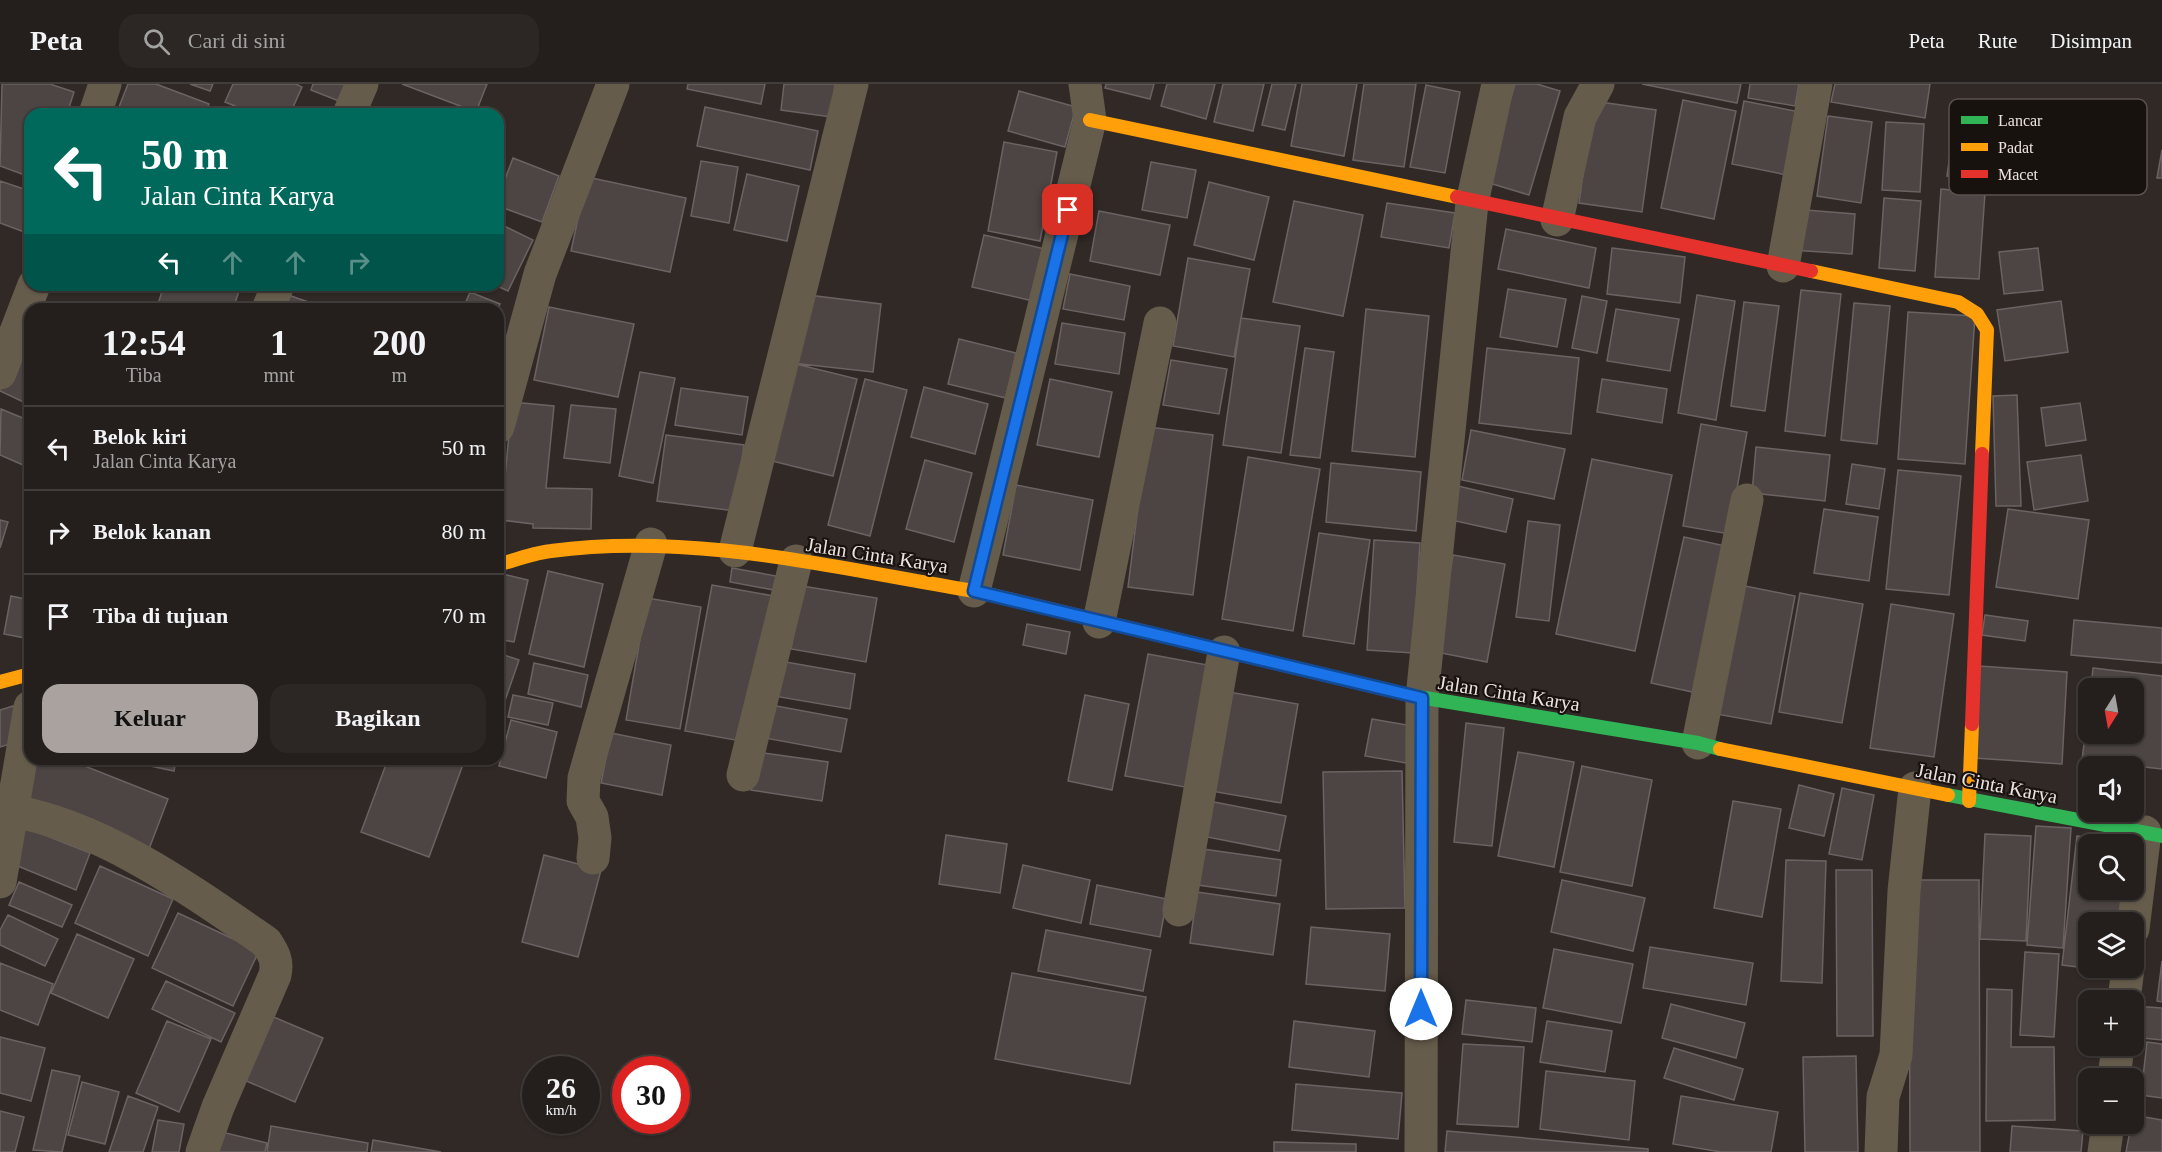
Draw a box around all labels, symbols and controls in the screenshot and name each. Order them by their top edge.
search box [119,14,539,68]
text: Peta [30,25,83,56]
icon: search [140,25,173,58]
text: Cari di sini [188,28,286,53]
text: Peta [1909,29,1945,53]
text: Rute [1978,29,2017,53]
text: Disimpan [2050,29,2132,53]
legend [1949,99,2147,195]
text: Lancar [1998,112,2043,129]
icon: left [42,132,120,210]
text: 50 m [141,132,229,178]
text: Padat [1998,139,2034,156]
text: Macet [1998,166,2039,183]
text: Jalan Cinta Karya [141,181,334,211]
pin [1042,184,1093,235]
icon: arrive [1051,193,1084,226]
icon: left [153,246,186,279]
icon: ahead [216,246,249,279]
icon: ahead [279,246,312,279]
icon: right [342,246,375,279]
text: 12:54 [102,323,186,363]
text: 1 [270,323,288,363]
text: 200 [372,323,426,363]
text: Tiba [126,364,162,386]
text: mnt [263,364,295,386]
text: m [392,364,407,386]
text: Belok kiri [93,424,187,449]
icon: left [42,432,75,465]
text: 50 m [441,435,486,460]
text: Jalan Cinta Karya [93,450,236,472]
icon: right [42,516,75,549]
text: Belok kanan [93,519,211,544]
text: 80 m [441,519,486,544]
street label: Jalan Cinta Karya [804,533,950,578]
icon: arrive [42,600,75,633]
text: Tiba di tujuan [93,603,228,628]
text: 70 m [441,603,486,628]
street label: Jalan Cinta Karya [1436,671,1582,716]
north arrow [2078,678,2144,744]
map controls [2078,678,2144,1134]
button: Keluar [42,684,258,753]
button: Bagikan [270,684,486,753]
button: sound [2078,756,2144,822]
street label: Jalan Cinta Karya [1914,759,2060,808]
button: search [2078,834,2144,900]
button: layers [2078,912,2144,978]
position arrow [1389,977,1453,1041]
button: + [2078,990,2144,1056]
speed limit sign: 30 [612,1056,690,1134]
button: − [2078,1068,2144,1134]
text: 26 [546,1071,576,1104]
text: km/h [546,1102,576,1118]

